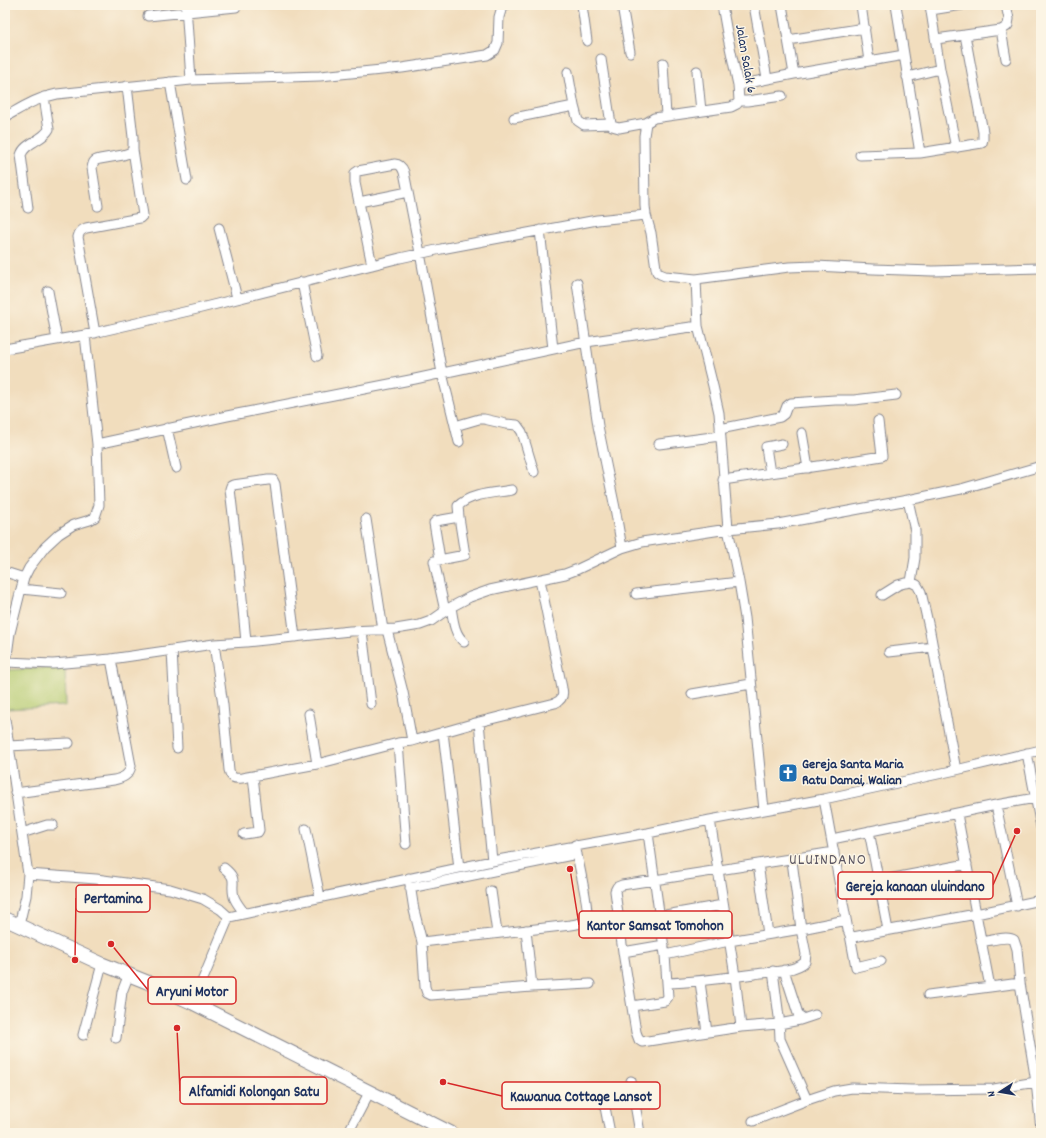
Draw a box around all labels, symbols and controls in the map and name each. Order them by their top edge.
street label: Jalan Salak 6 [729,23,761,95]
place label: Gereja Santa Maria Ratu Damai, Walian [802,755,905,791]
church icon: Gereja Santa Maria Ratu Damai, Walian [777,762,799,784]
district label: ULUINDANO [789,849,867,872]
callout: Gereja kanaan uluindano [838,872,993,899]
text: Gereja kanaan uluindano [845,877,985,899]
callout: Pertamina [76,885,150,912]
text: Pertamina [84,889,143,911]
callout: Kantor Samsat Tomohon [579,911,732,938]
text: Kantor Samsat Tomohon [586,916,724,938]
callout: Aryuni Motor [148,977,236,1004]
text: Aryuni Motor [156,982,229,1004]
north arrow [980,1072,1020,1112]
callout: Alfamidi Kolongan Satu [180,1077,327,1104]
text: Alfamidi Kolongan Satu [189,1082,320,1104]
callout: Kawanua Cottage Lansot [502,1082,660,1109]
text: Kawanua Cottage Lansot [510,1087,652,1109]
text: N [984,1089,1001,1098]

